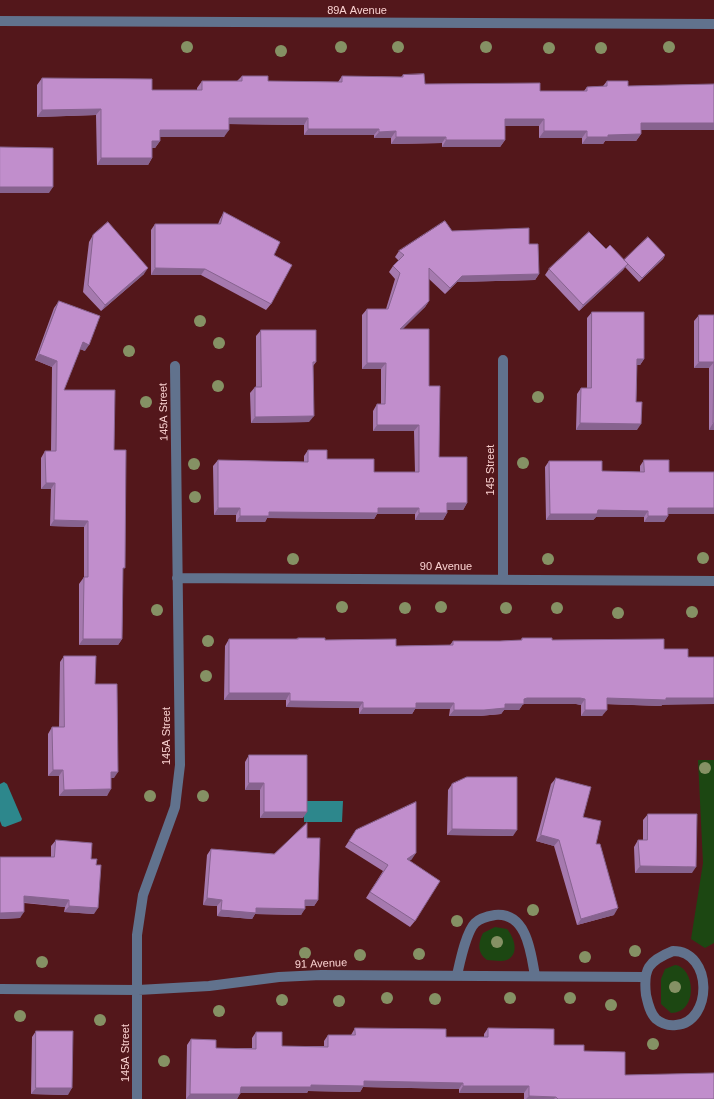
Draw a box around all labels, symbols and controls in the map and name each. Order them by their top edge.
street label: 89A Avenue [327,4,387,18]
street label: 145A Street [157,383,171,441]
street label: 145 Street [484,445,498,495]
street label: 90 Avenue [420,560,472,574]
street label: 145A Street [160,707,174,765]
street label: 91 Avenue [295,956,347,972]
street label: 145A Street [119,1024,133,1082]

